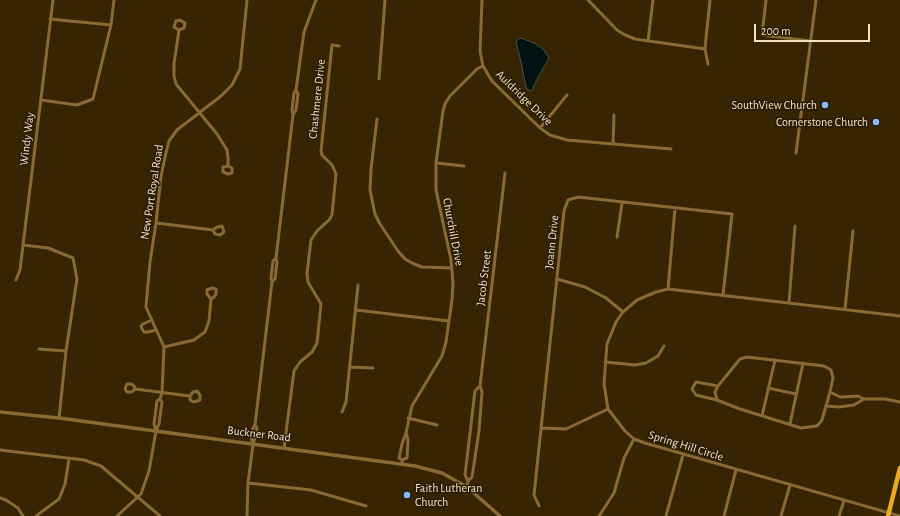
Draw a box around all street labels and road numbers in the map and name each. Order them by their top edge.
street label: Chashmere Drive [306,58,328,140]
street label: Auldridge Drive [493,67,555,129]
street label: Windy Way [17,111,37,167]
street label: New Port Royal Road [137,143,167,241]
street label: Churchill Drive [439,197,467,267]
street label: Joann Drive [542,214,562,270]
street label: Jacob Street [473,249,495,307]
street label: Buckner Road [226,423,292,445]
street label: Spring Hill Circle [647,428,725,464]

